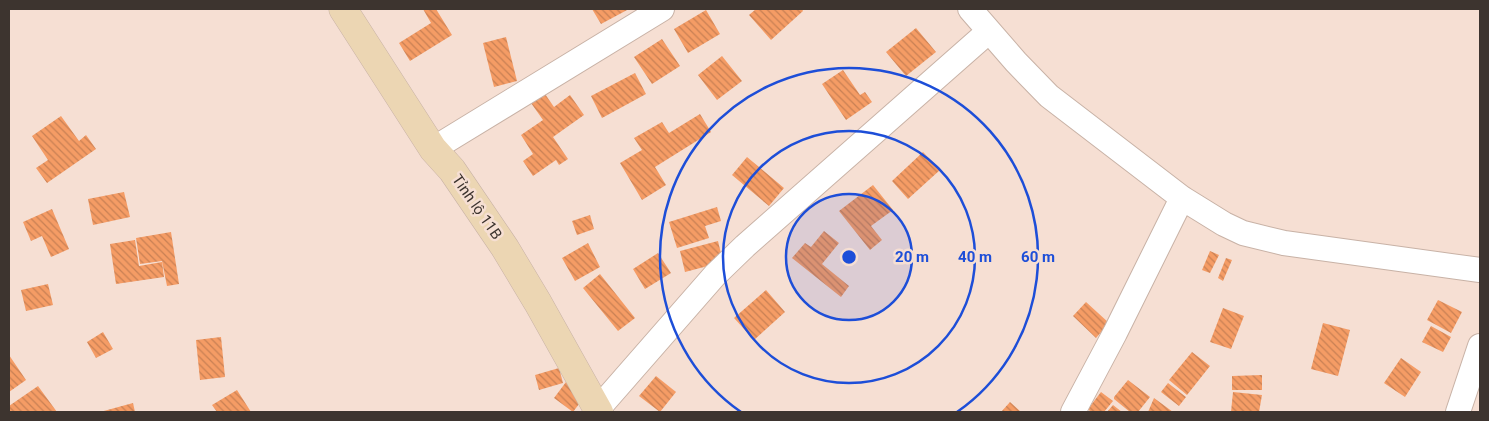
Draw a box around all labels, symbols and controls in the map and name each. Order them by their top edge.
street label: Tỉnh lộ 11B [448,171,506,243]
centre of rings [840,248,858,266]
text: 20 m [895,248,929,266]
text: 40 m [958,248,992,266]
text: 60 m [1021,248,1055,266]

